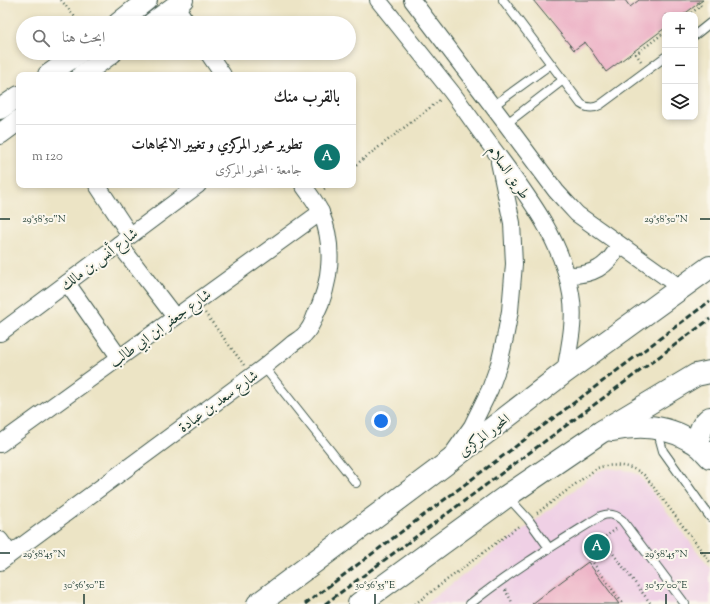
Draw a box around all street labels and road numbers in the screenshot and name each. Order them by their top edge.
street label: طريق السلام [481,141,534,205]
street label: شارع أنس بن مالك [55,222,144,297]
street label: شارع جعفر ابن ابي طالب [106,285,217,374]
street label: شارع سعد بن عبادة [175,366,264,439]
street label: المحور المركزى [454,410,515,463]

